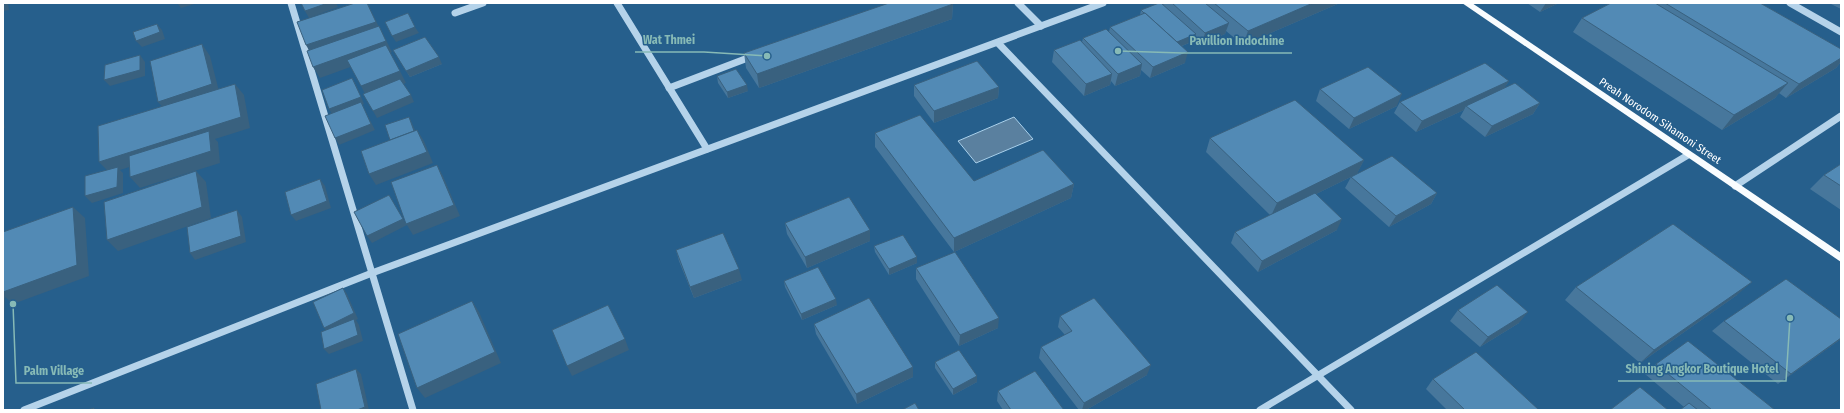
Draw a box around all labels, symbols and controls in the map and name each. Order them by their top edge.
callout: Wat Thmei [635,28,704,52]
callout: Pavillion Indochine [1182,29,1292,53]
text: Wat Thmei [643,33,695,47]
text: Pavillion Indochine [1190,34,1284,48]
street label: Preah Norodom Sihamoni Street [1596,75,1724,167]
callout: Shining Angkor Boutique Hotel [1618,357,1786,381]
callout: Palm Village [16,359,92,383]
text: Shining Angkor Boutique Hotel [1626,362,1779,376]
text: Palm Village [24,364,84,378]

